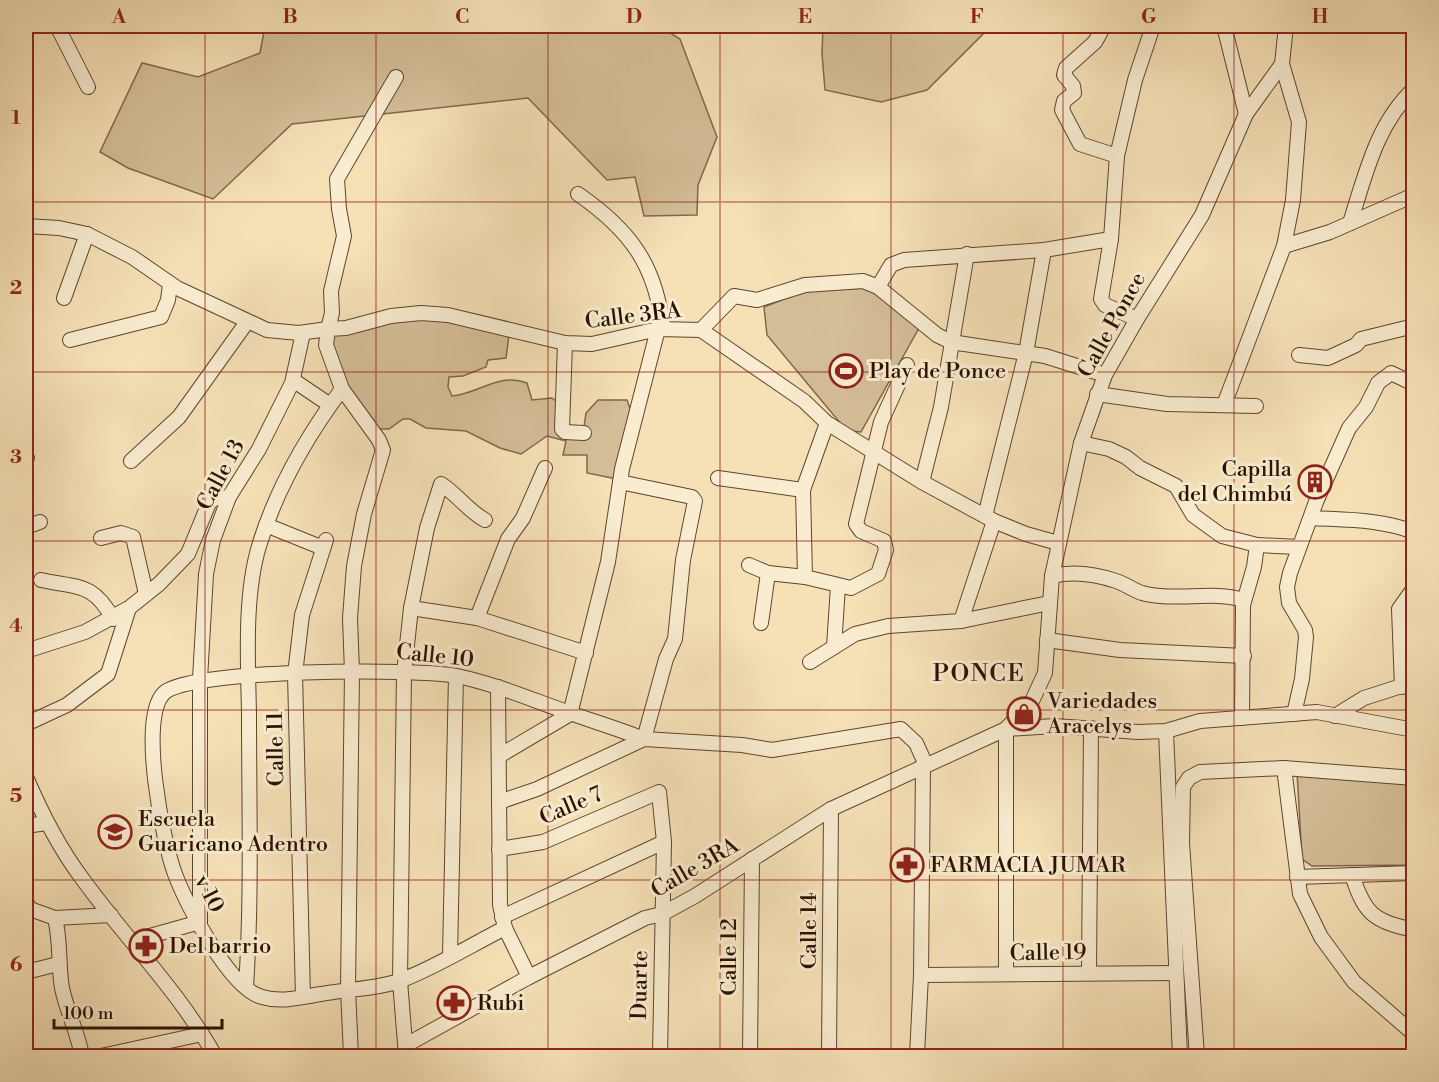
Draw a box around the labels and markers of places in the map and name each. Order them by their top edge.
sports icon: Play de Ponce [828,353,864,389]
place label: Play de Ponce [869,358,1006,385]
place label: Capilla del Chimbú [1178,456,1293,508]
building icon: Capilla del Chimbú [1297,464,1333,500]
place label: Variedades Aracelys [1046,688,1157,740]
shop icon: Variedades Aracelys [1006,696,1042,732]
place label: Escuela Guaricano Adentro [138,806,328,858]
school or university icon: Escuela Guaricano Adentro [97,814,133,850]
pharmacy icon: FARMACIA JUMAR [889,847,925,883]
place label: FARMACIA JUMAR [930,852,1126,879]
pharmacy icon: Del barrio [128,928,164,964]
place label: Del barrio [169,933,271,960]
pharmacy icon: Rubi [436,985,472,1021]
place label: Rubi [477,990,525,1017]

